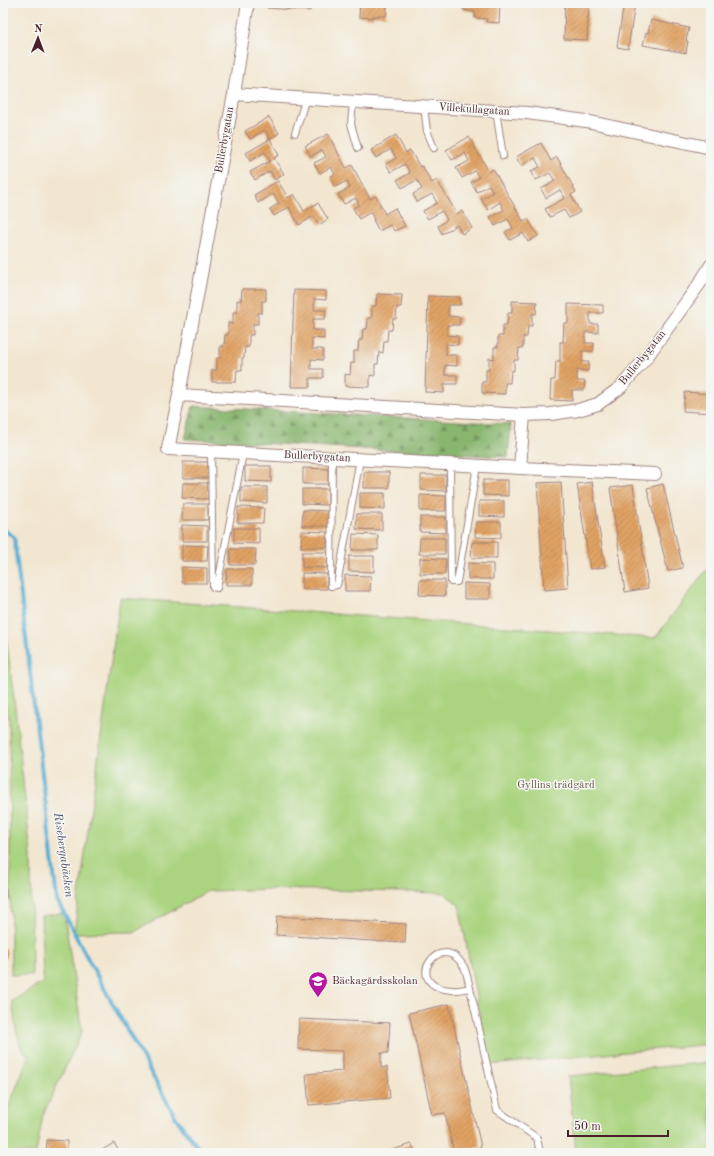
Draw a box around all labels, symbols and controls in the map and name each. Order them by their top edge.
north arrow [18,18,58,58]
text: N [34,24,43,35]
street label: Villekullagatan [438,102,510,118]
street label: Bullerbygatan [214,106,236,174]
street label: Bullerbygatan [618,328,668,388]
street label: Bullerbygatan [283,450,351,464]
park label: Gyllins trädgård [517,780,595,791]
water label: Risebergabäcken [51,811,76,898]
school or university icon: Bäckagårdsskolan [307,970,329,998]
place label: Bäckagårdsskolan [332,976,418,987]
scale bar [568,1112,668,1138]
text: 50 m [574,1120,601,1133]

